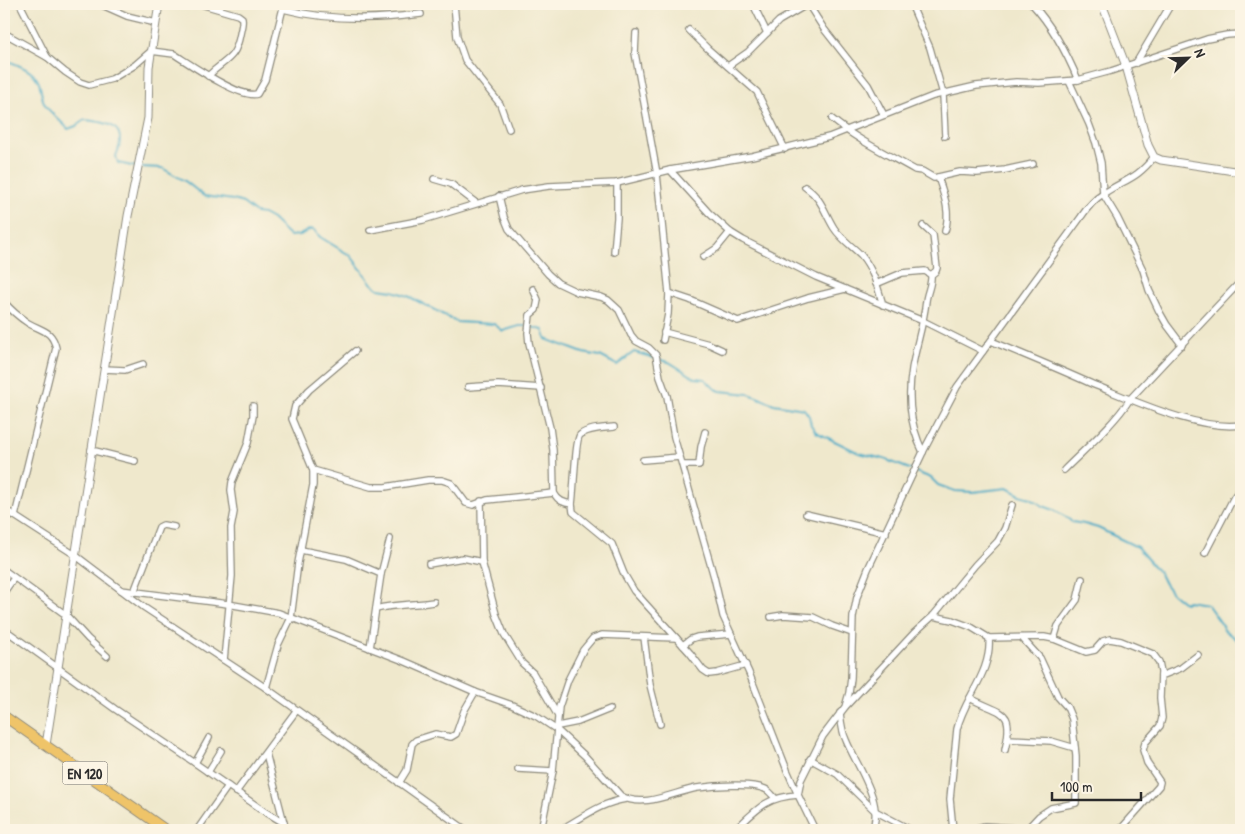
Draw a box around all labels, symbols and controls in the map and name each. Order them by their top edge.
north arrow [1162,32,1212,82]
text: N [1190,46,1211,60]
road number: EN 120 [62,761,108,784]
scale bar [1052,769,1141,801]
text: 100 m [1060,776,1093,797]

